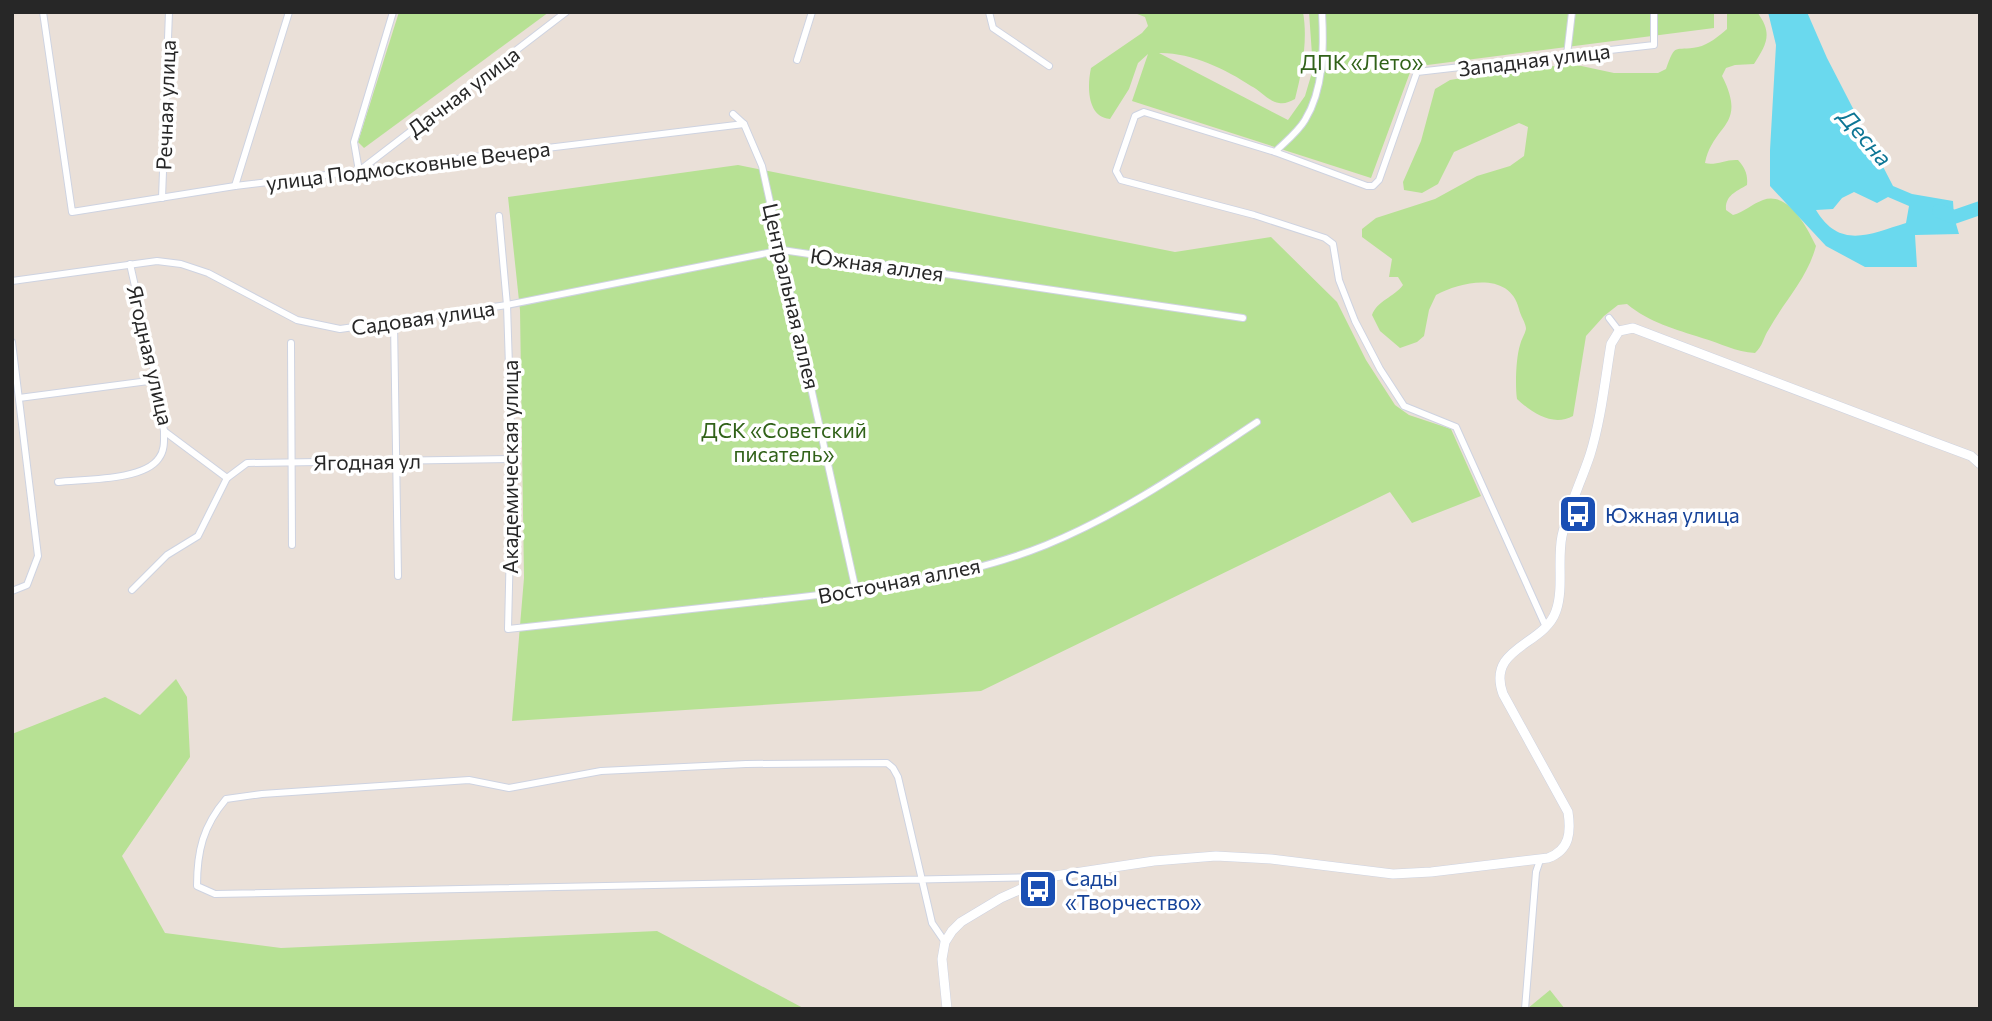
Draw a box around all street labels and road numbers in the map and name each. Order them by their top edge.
street label: Западная улица [1456,37,1612,81]
street label: Речная улица [150,39,180,171]
street label: Дачная улица [402,41,524,141]
street label: улица Подмосковные Вечера [264,135,552,195]
street label: Центральная аллея [758,201,826,391]
street label: Южная аллея [809,242,945,286]
street label: Ягодная улица [123,282,179,428]
street label: Садовая улица [350,295,496,339]
street label: Академическая улица [497,360,522,574]
street label: Ягодная ул [313,448,421,474]
street label: Восточная аллея [816,552,982,608]

